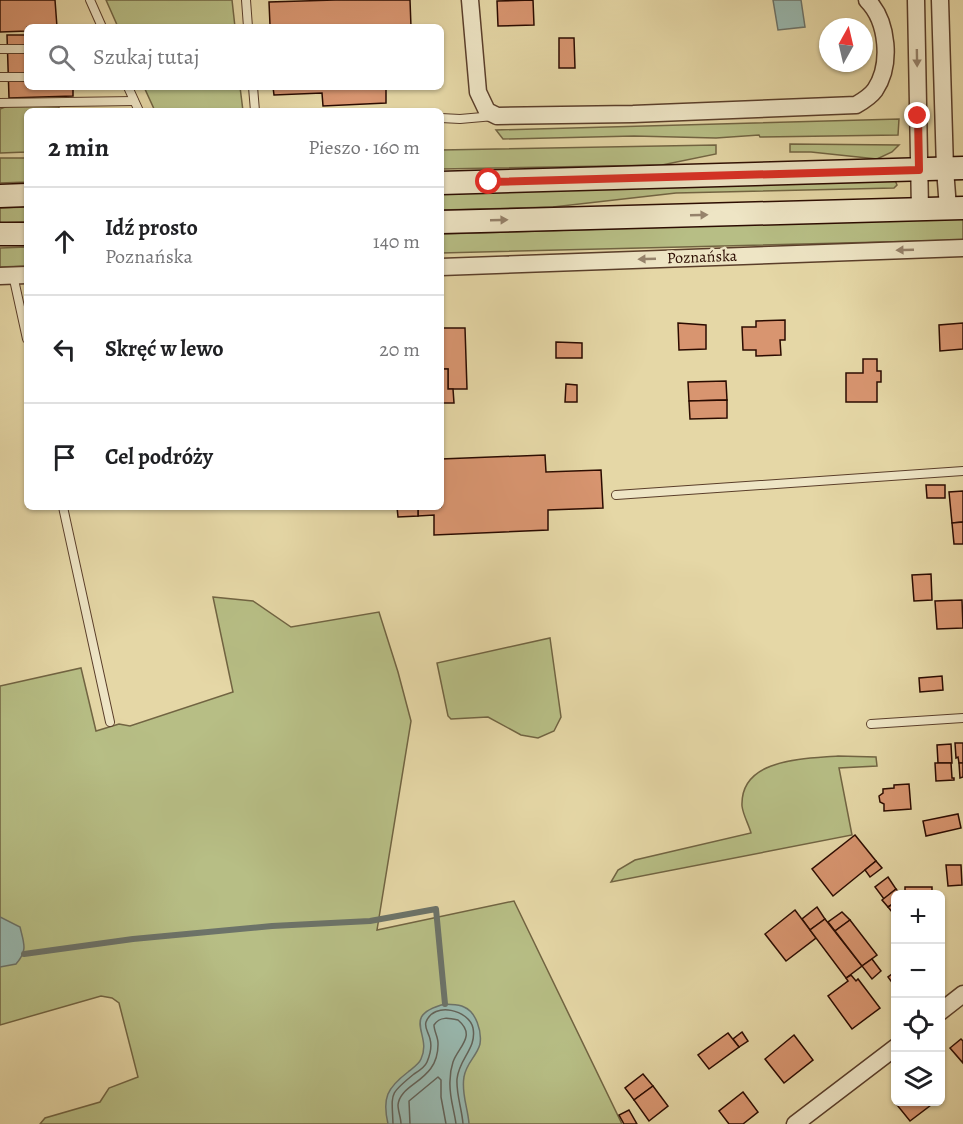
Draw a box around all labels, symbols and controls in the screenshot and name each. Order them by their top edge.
north arrow [819,18,873,72]
search box [24,24,444,90]
icon: search [45,41,78,74]
text: Szukaj tutaj [93,42,199,72]
one-way arrow [913,49,922,68]
route end [904,102,930,128]
text: 2 min [48,130,109,165]
text: Pieszo · 160 m [308,134,420,161]
route start [475,168,501,194]
one-way arrow [689,210,708,220]
text: Idź prosto [105,213,198,243]
one-way arrow [489,216,508,225]
icon: ahead [48,225,81,258]
text: 140 m [373,228,420,255]
text: Poznańska [105,243,193,270]
street label: Poznańska [667,245,738,269]
one-way arrow [895,245,914,254]
one-way arrow [637,255,656,264]
icon: left [48,333,81,366]
text: Skręć w lewo [105,334,224,364]
text: 20 m [379,336,420,363]
icon: arrive [48,441,81,474]
text: Cel podróży [105,442,213,472]
map controls [891,890,945,1106]
button: + [891,890,945,944]
button: − [891,944,945,998]
button: locate [891,998,945,1052]
button: layers [891,1052,945,1106]

